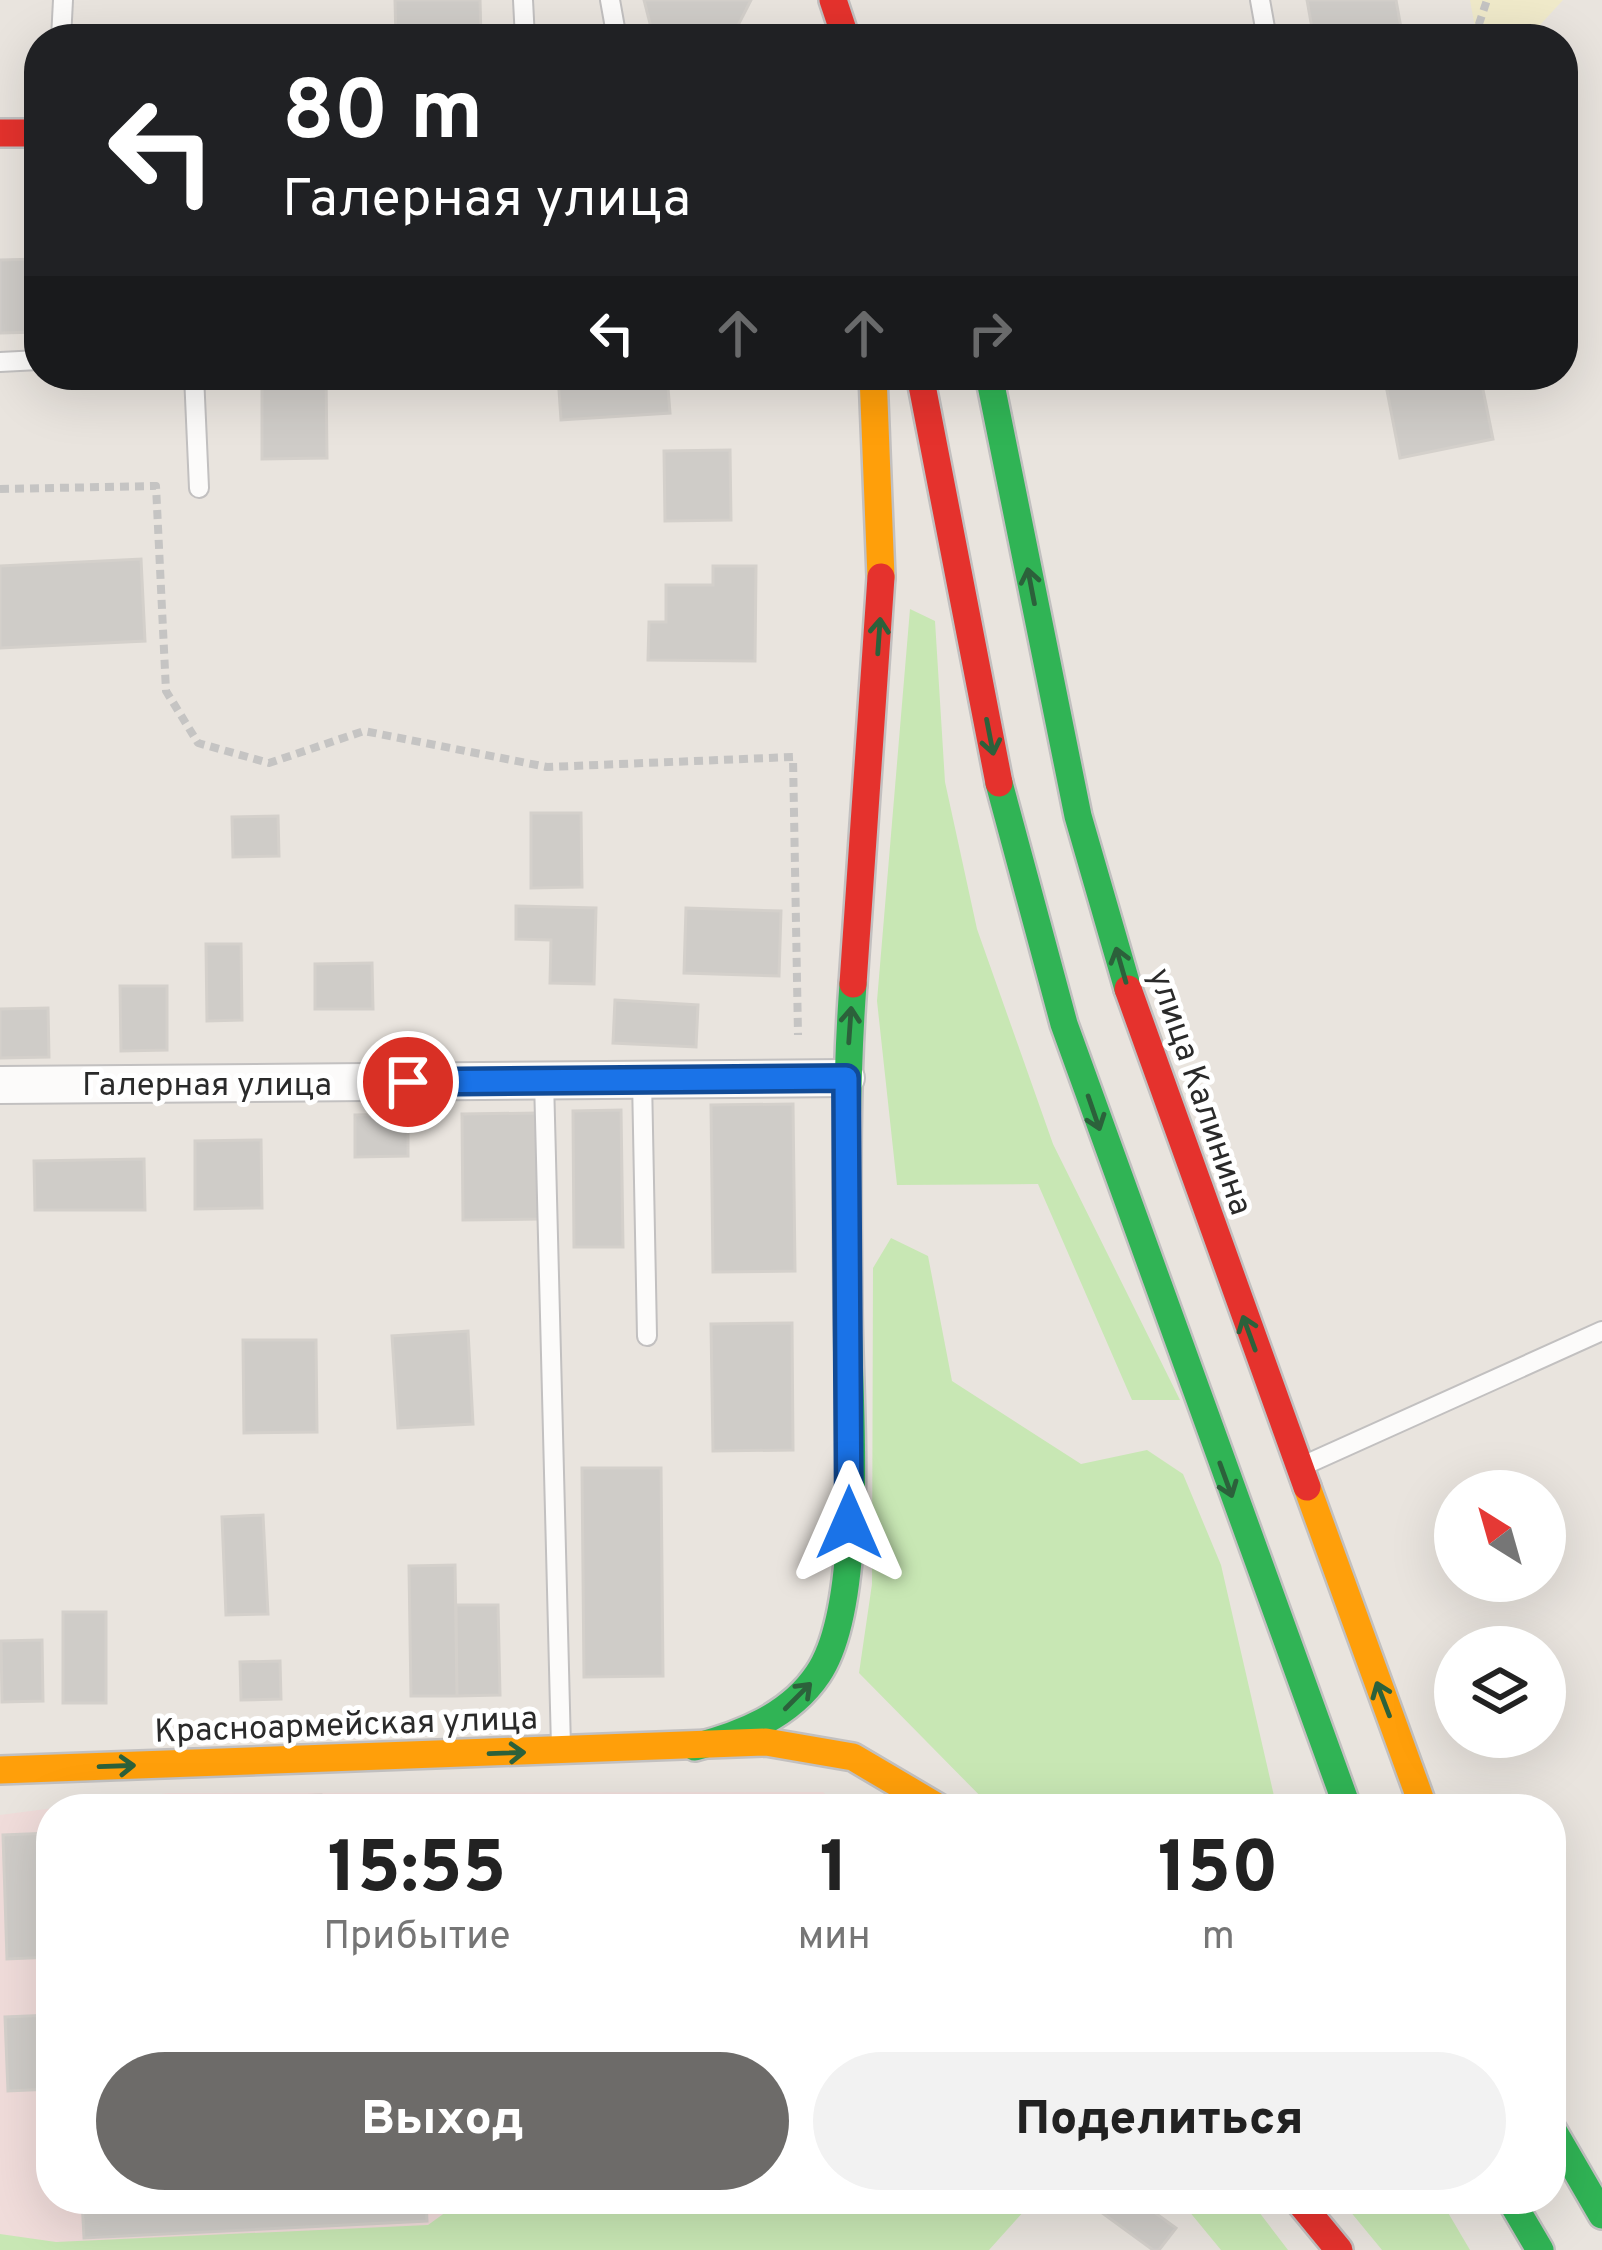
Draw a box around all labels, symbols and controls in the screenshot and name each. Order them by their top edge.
text: 80 m [282,63,483,169]
icon: left [84,72,240,228]
text: Галерная улица [282,167,691,236]
icon: left [579,300,645,366]
icon: ahead [705,300,771,366]
icon: ahead [831,300,897,366]
icon: right [957,300,1023,366]
one-way arrow [1019,567,1041,606]
one-way arrow [868,617,891,656]
one-way arrow [980,717,1002,756]
one-way arrow [1108,947,1130,985]
street label: улица Калинина [1136,963,1260,1221]
one-way arrow [838,1006,861,1045]
pin [357,1031,459,1133]
icon: arrive [375,1049,441,1115]
street label: Галерная улица [82,1066,332,1108]
one-way arrow [1085,1094,1106,1131]
one-way arrow [1236,1316,1258,1353]
position arrow [786,1460,912,1586]
one-way arrow [1217,1460,1238,1497]
north arrow [1434,1470,1566,1602]
map controls [1434,1470,1566,1758]
button: layers [1434,1626,1566,1758]
one-way arrow [782,1681,812,1711]
one-way arrow [1370,1682,1392,1719]
street label: Красноармейская улица [154,1699,539,1755]
one-way arrow [487,1742,526,1765]
one-way arrow [97,1754,136,1777]
text: 15:55 [328,1826,506,1918]
text: 1 [819,1826,849,1918]
text: 150 [1158,1826,1279,1918]
text: Прибытие [323,1914,510,1963]
text: мин [798,1914,871,1963]
text: m [1202,1914,1235,1963]
button: Выход [96,2052,789,2190]
button: Поделиться [813,2052,1506,2190]

